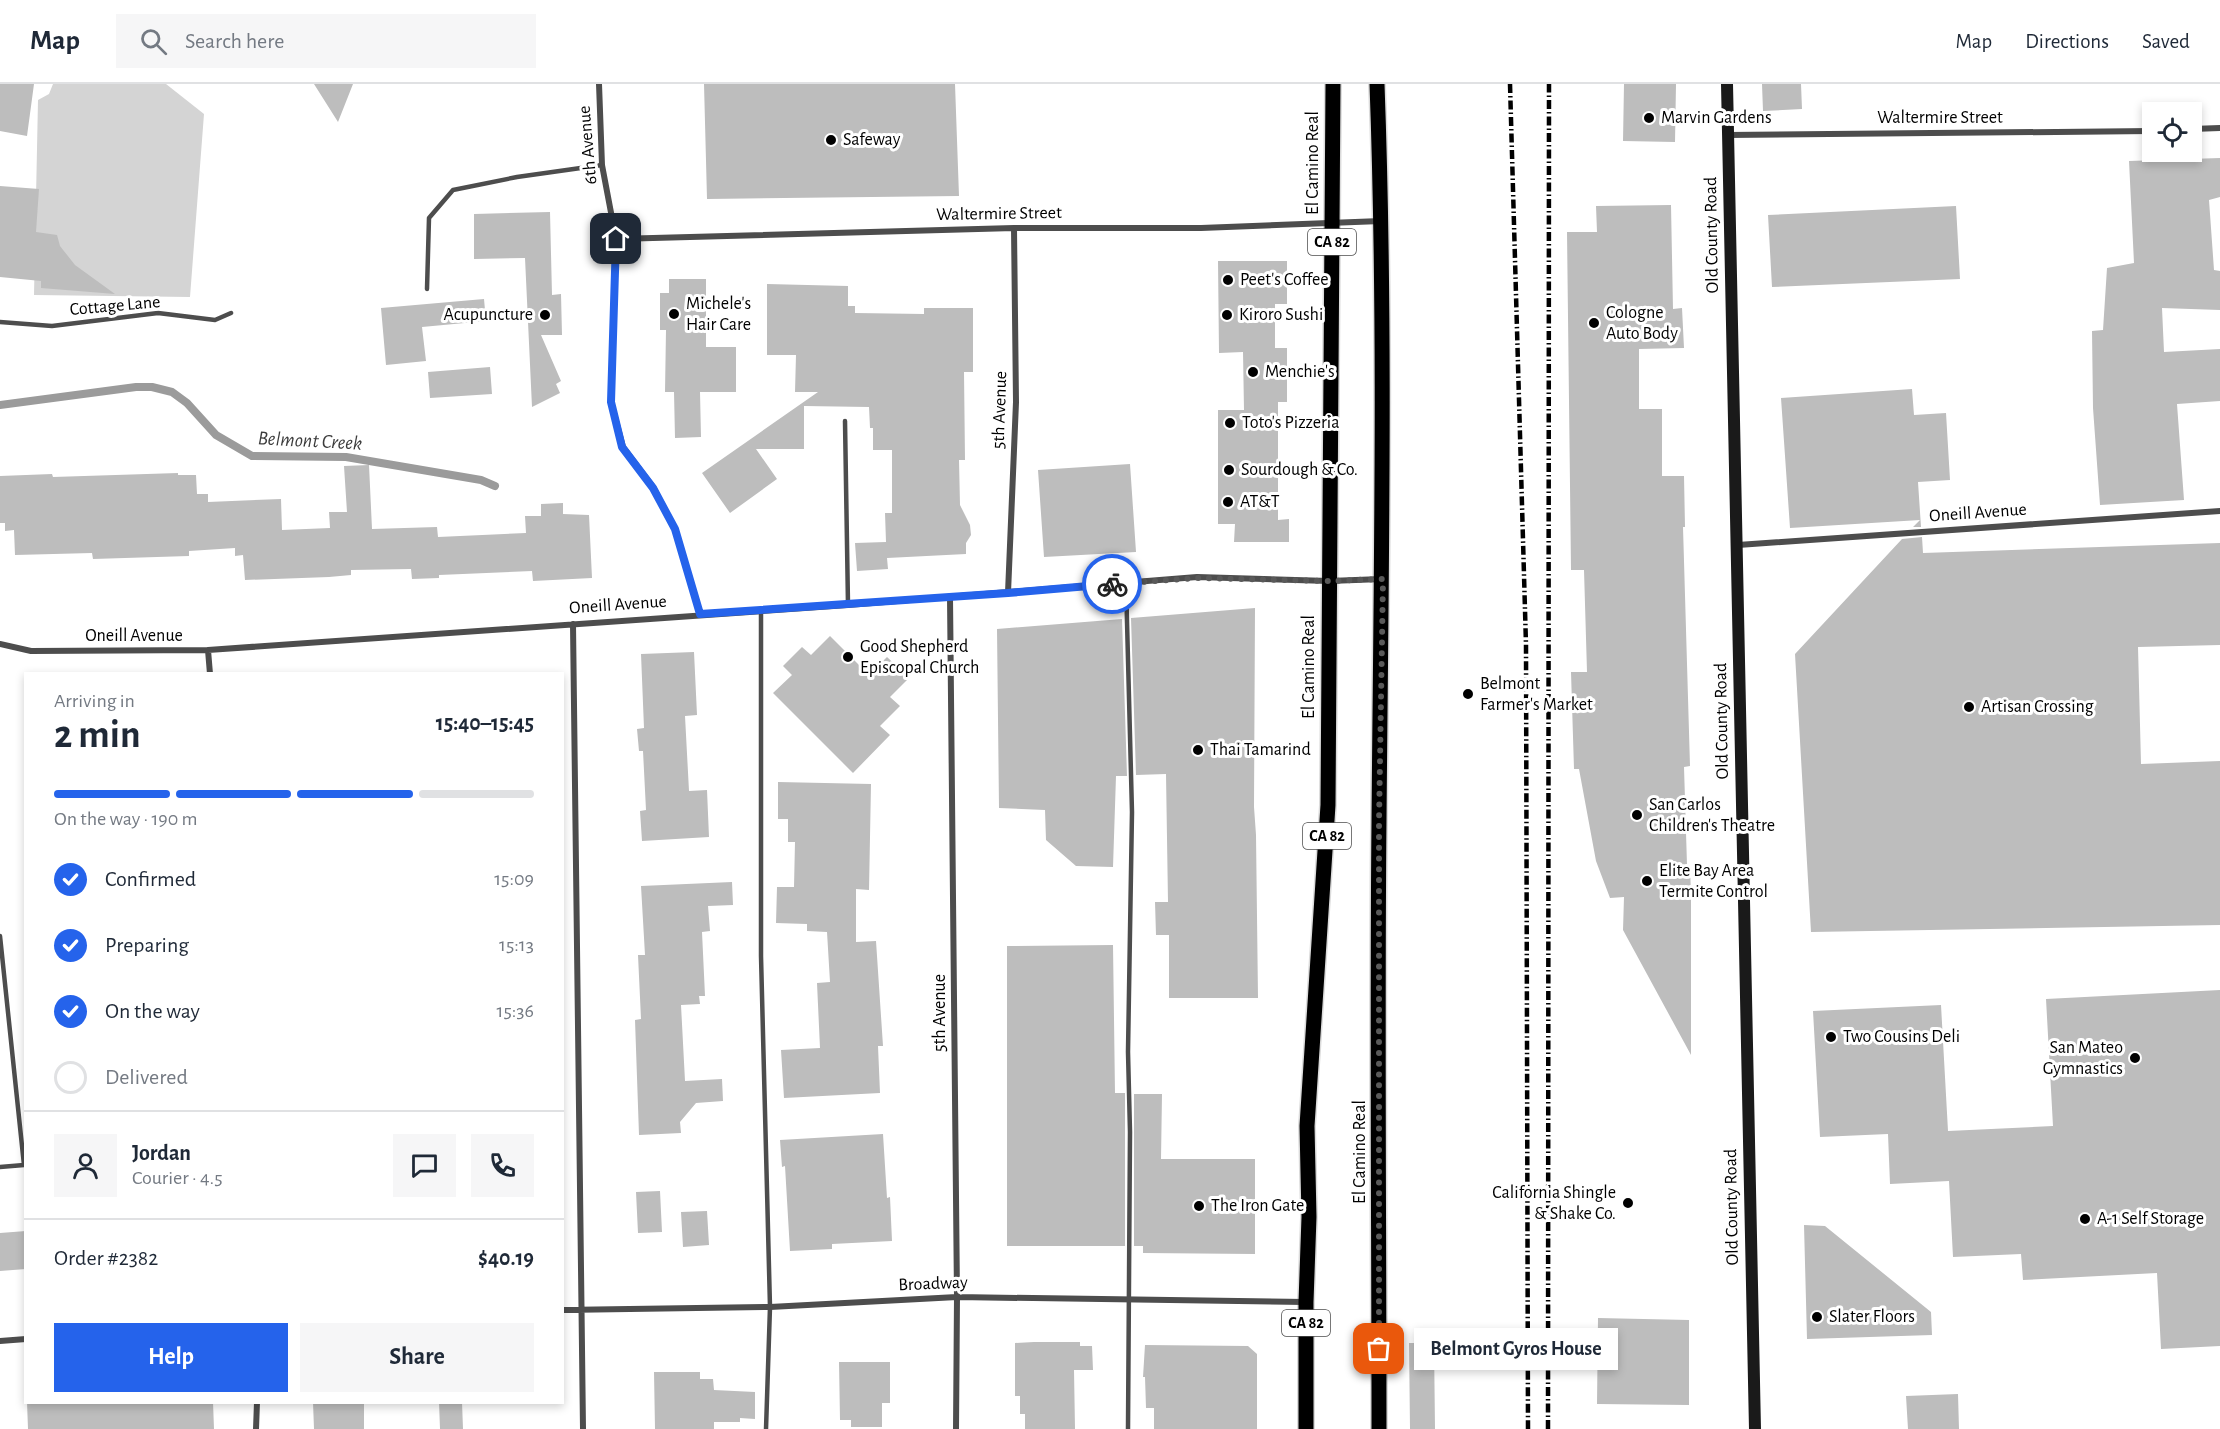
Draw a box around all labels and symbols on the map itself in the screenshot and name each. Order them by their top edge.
street label: 6th Avenue [576,105,600,185]
place label: Marvin Gardens [1661,109,1772,127]
street label: Waltermire Street [1877,109,2003,127]
street label: El Camino Real [1304,111,1322,215]
marker: Marvin Gardens [1642,111,1656,125]
place label: Safeway [843,131,901,149]
marker: Safeway [824,133,838,147]
street label: Old County Road [1702,177,1722,293]
street label: Waltermire Street [936,204,1062,224]
pin [590,213,641,264]
road number: CA 82 [1308,229,1356,255]
place label: Peet's Coffee [1240,271,1329,289]
marker: Peet's Coffee [1221,273,1235,287]
street label: Cottage Lane [69,293,161,319]
place label: Michele's Hair Care [686,295,751,334]
place label: Cologne Auto Body [1606,304,1678,343]
place label: Acupuncture [444,306,533,324]
place label: Kiroro Sushi [1239,306,1323,324]
marker: Michele's Hair Care [667,307,681,321]
marker: Acupuncture [538,308,552,322]
marker: Kiroro Sushi [1220,308,1234,322]
marker: Cologne Auto Body [1587,316,1601,330]
place label: Menchie's [1265,363,1335,381]
marker: Menchie's [1246,365,1260,379]
street label: 5th Avenue [990,371,1010,449]
place label: Toto's Pizzeria [1242,414,1340,432]
marker: Toto's Pizzeria [1223,416,1237,430]
water label: Belmont Creek [257,428,363,454]
place label: Sourdough & Co. [1241,461,1358,479]
marker: Sourdough & Co. [1222,463,1236,477]
place label: AT&T [1240,493,1280,511]
marker: AT&T [1221,495,1235,509]
street label: Oneill Avenue [1929,501,2027,525]
courier [1082,554,1142,614]
street label: Oneill Avenue [569,593,667,617]
street label: El Camino Real [1300,615,1318,719]
street label: Oneill Avenue [85,627,183,645]
place label: Good Shepherd Episcopal Church [860,638,979,677]
marker: Good Shepherd Episcopal Church [841,650,855,664]
street label: Old County Road [1712,663,1732,779]
place label: Belmont Farmer's Market [1480,675,1593,714]
marker: Belmont Farmer's Market [1461,687,1475,701]
place label: Artisan Crossing [1981,698,2094,716]
marker: Artisan Crossing [1962,700,1976,714]
place label: Thai Tamarind [1210,741,1311,759]
marker: Thai Tamarind [1191,743,1205,757]
place label: San Carlos Children's Theatre [1649,796,1775,835]
marker: San Carlos Children's Theatre [1630,808,1644,822]
road number: CA 82 [1303,823,1351,849]
place label: Elite Bay Area Termite Control [1659,862,1768,901]
marker: Elite Bay Area Termite Control [1640,874,1654,888]
street label: 5th Avenue [931,974,949,1052]
place label: Two Cousins Deli [1843,1028,1960,1046]
marker: Two Cousins Deli [1824,1030,1838,1044]
place label: San Mateo Gymnastics [2043,1039,2123,1078]
marker: San Mateo Gymnastics [2128,1051,2142,1065]
street label: El Camino Real [1351,1100,1369,1204]
street label: Old County Road [1722,1149,1742,1265]
place label: California Shingle & Shake Co. [1492,1184,1616,1223]
marker: California Shingle & Shake Co. [1621,1196,1635,1210]
place label: The Iron Gate [1211,1197,1304,1215]
marker: The Iron Gate [1192,1199,1206,1213]
place label: A-1 Self Storage [2097,1210,2204,1228]
marker: A-1 Self Storage [2078,1212,2092,1226]
street label: Broadway [898,1274,968,1294]
place label: Slater Floors [1829,1308,1915,1326]
road number: CA 82 [1282,1310,1330,1336]
marker: Slater Floors [1810,1310,1824,1324]
pin [1353,1323,1404,1374]
callout: Belmont Gyros House [1415,1328,1619,1370]

